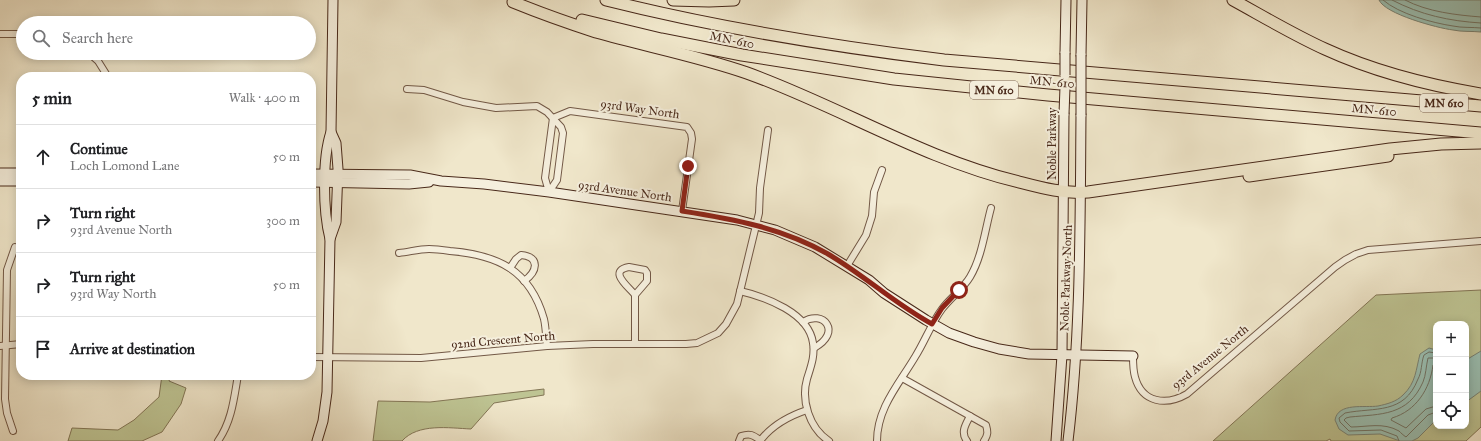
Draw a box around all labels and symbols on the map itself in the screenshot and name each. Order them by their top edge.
street label: MN-610 [708,29,756,51]
street label: MN-610 [1029,73,1075,91]
road number: MN 610 [970,81,1018,99]
road number: MN 610 [1420,94,1468,112]
street label: 93rd Way North [600,97,681,122]
street label: MN-610 [1351,101,1397,119]
street label: Noble Parkway [1045,107,1059,180]
route end [679,157,697,175]
street label: 93rd Avenue North [577,177,673,205]
street label: Noble Parkway North [1057,224,1075,332]
route start [950,281,968,299]
street label: 93rd Avenue North [1169,322,1251,392]
street label: 92nd Crescent North [450,328,556,352]

